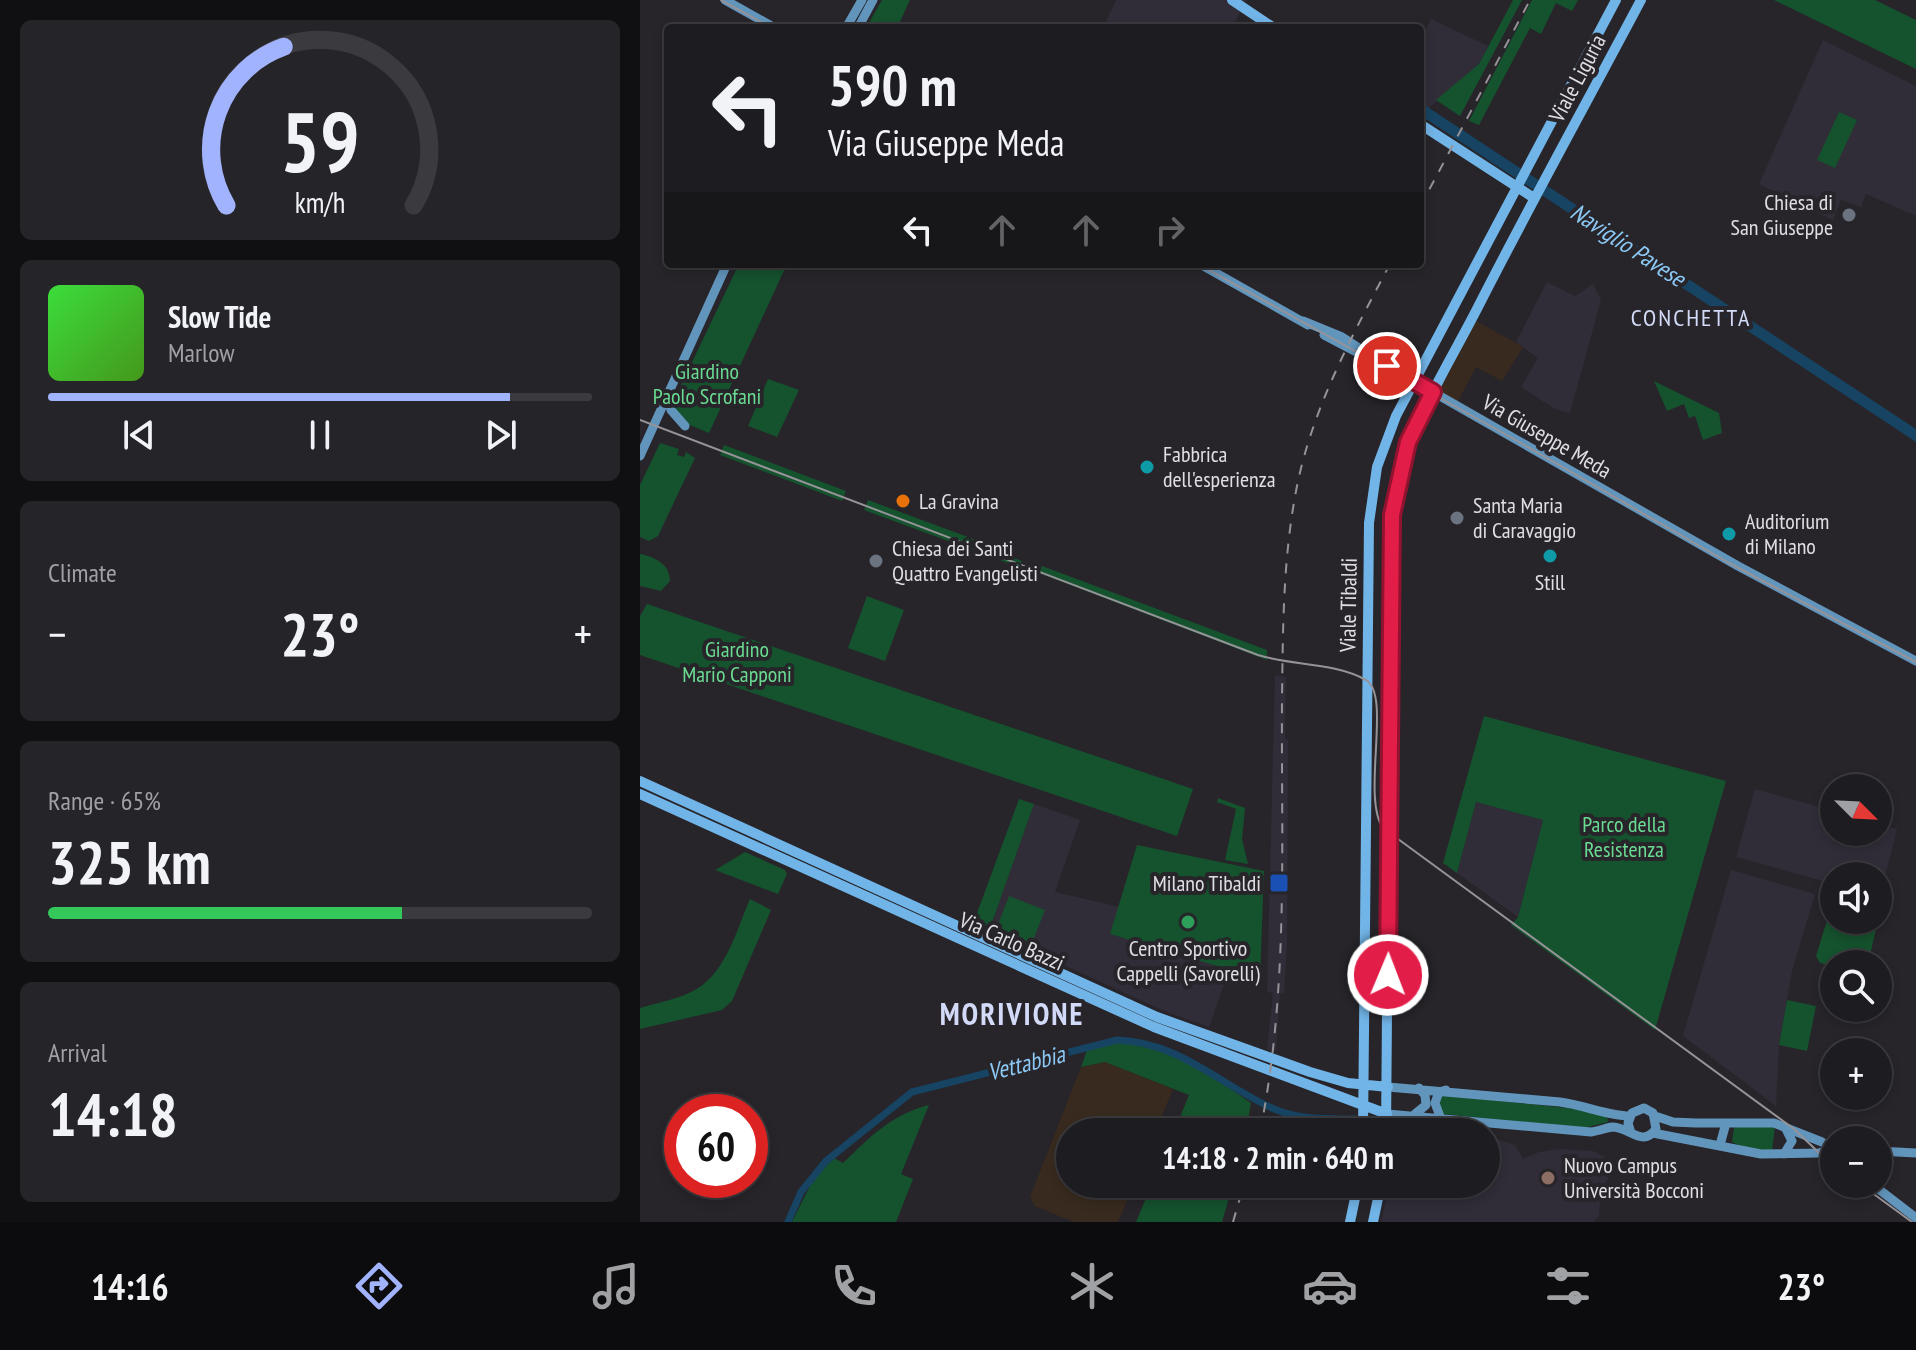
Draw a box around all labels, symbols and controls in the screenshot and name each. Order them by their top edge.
street label: Viale Liguria [1542,29,1612,127]
text: 590 m [828,49,957,121]
icon: left [696,56,800,160]
text: 59 [280,87,360,195]
text: Via Giuseppe Meda [828,119,1064,166]
text: km/h [295,184,345,221]
place label: Chiesa di San Giuseppe [1731,188,1833,241]
water label: Naviglio Pavese [1565,196,1693,295]
marker: Chiesa di San Giuseppe [1840,206,1858,224]
icon: left [896,208,940,252]
icon: ahead [980,208,1024,252]
icon: ahead [1064,208,1108,252]
icon: right [1148,208,1192,252]
text: Slow Tide [168,297,271,336]
district label: CONCHETTA [1631,302,1751,333]
pin [1353,332,1421,400]
text: Marlow [168,336,234,369]
icon: arrive [1365,344,1409,388]
park label: Giardino Paolo Scrofani [653,357,761,410]
street label: Via Giuseppe Meda [1477,387,1617,484]
icon: previous [117,413,161,457]
icon: pause [298,413,342,457]
icon: next [479,413,523,457]
place label: Fabbrica dell'esperienza [1163,440,1276,493]
marker: Fabbrica dell'esperienza [1138,458,1156,476]
place label: La Gravina [919,487,999,515]
place label: Santa Maria di Caravaggio [1473,491,1576,544]
marker: La Gravina [894,492,912,510]
place label: Auditorium di Milano [1745,507,1829,560]
marker: Santa Maria di Caravaggio [1448,509,1466,527]
marker: Auditorium di Milano [1720,525,1738,543]
place label: Chiesa dei Santi Quattro Evangelisti [892,534,1038,587]
marker: Still [1541,547,1559,565]
marker: Chiesa dei Santi Quattro Evangelisti [867,552,885,570]
text: Climate [48,556,117,589]
street label: Viale Tibaldi [1333,558,1363,653]
place label: Still [1535,568,1566,596]
text: 23° [280,595,360,673]
text: − [48,605,66,662]
text: + [574,605,592,662]
park label: Giardino Mario Capponi [682,635,792,688]
north arrow [1820,774,1892,846]
map controls [1820,774,1892,1198]
text: Range · 65% [48,784,161,817]
park label: Parco della Resistenza [1582,810,1666,863]
text: 325 km [48,823,211,901]
button: sound [1820,862,1892,934]
place label: Milano Tibaldi [1153,869,1261,897]
marker: Milano Tibaldi [1268,872,1290,894]
street label: Via Carlo Bazzi [954,905,1069,977]
marker: Centro Sportivo Cappelli (Savorelli) [1179,913,1197,931]
position arrow [1346,933,1430,1017]
place label: Centro Sportivo Cappelli (Savorelli) [1116,934,1260,987]
button: search [1820,950,1892,1022]
district label: MORIVIONE [940,994,1084,1033]
text: Arrival [48,1036,107,1069]
water label: Vettabbia [984,1038,1069,1088]
button: + [1820,1038,1892,1110]
text: 14:18 [48,1075,178,1153]
speed limit sign: 60 [664,1094,768,1198]
button: − [1820,1126,1892,1198]
text: 14:18 · 2 min · 640 m [1162,1138,1394,1177]
place label: Nuovo Campus Università Bocconi [1564,1151,1704,1204]
marker: Nuovo Campus Università Bocconi [1539,1169,1557,1187]
icon: directions [351,1258,407,1314]
icon: music [588,1258,644,1314]
icon: phone [826,1258,882,1314]
icon: climate [1064,1258,1120,1314]
icon: car [1302,1258,1358,1314]
icon: filters [1540,1258,1596,1314]
text: 14:16 [91,1263,169,1310]
text: 23° [1777,1263,1825,1310]

